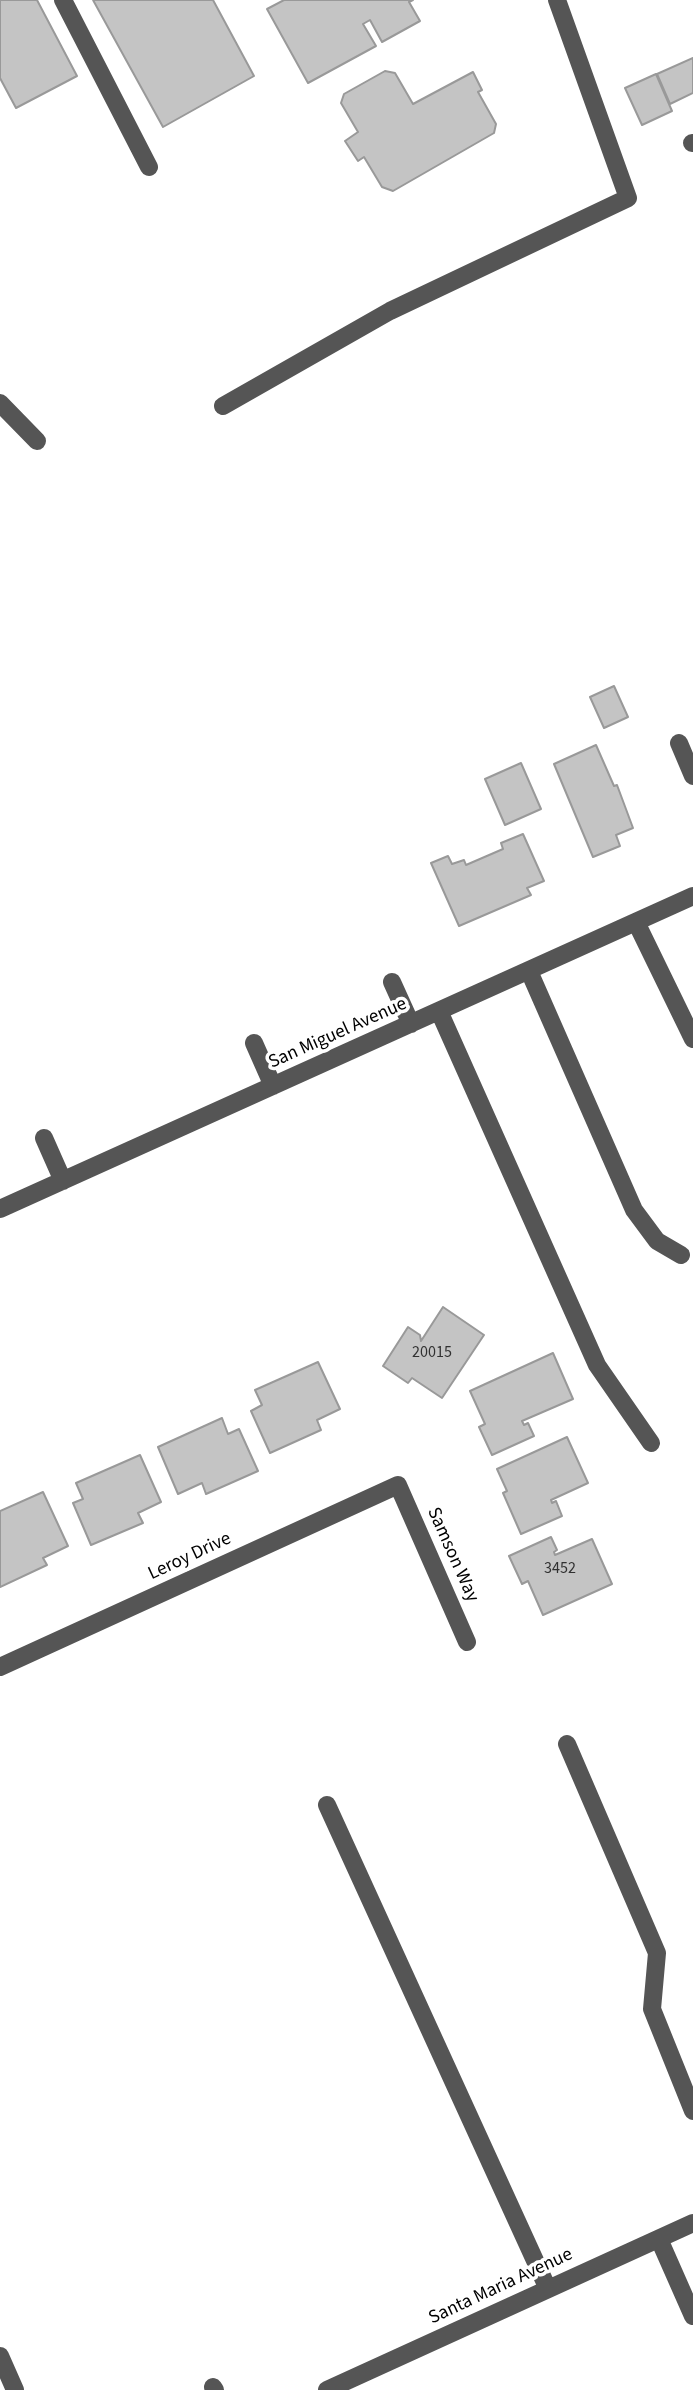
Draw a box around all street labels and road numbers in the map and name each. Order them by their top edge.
street label: San Miguel Avenue [265,993,411,1075]
street label: Samson Way [421,1504,483,1606]
street label: Leroy Drive [145,1528,235,1586]
street label: Santa Maria Avenue [425,2244,577,2330]

